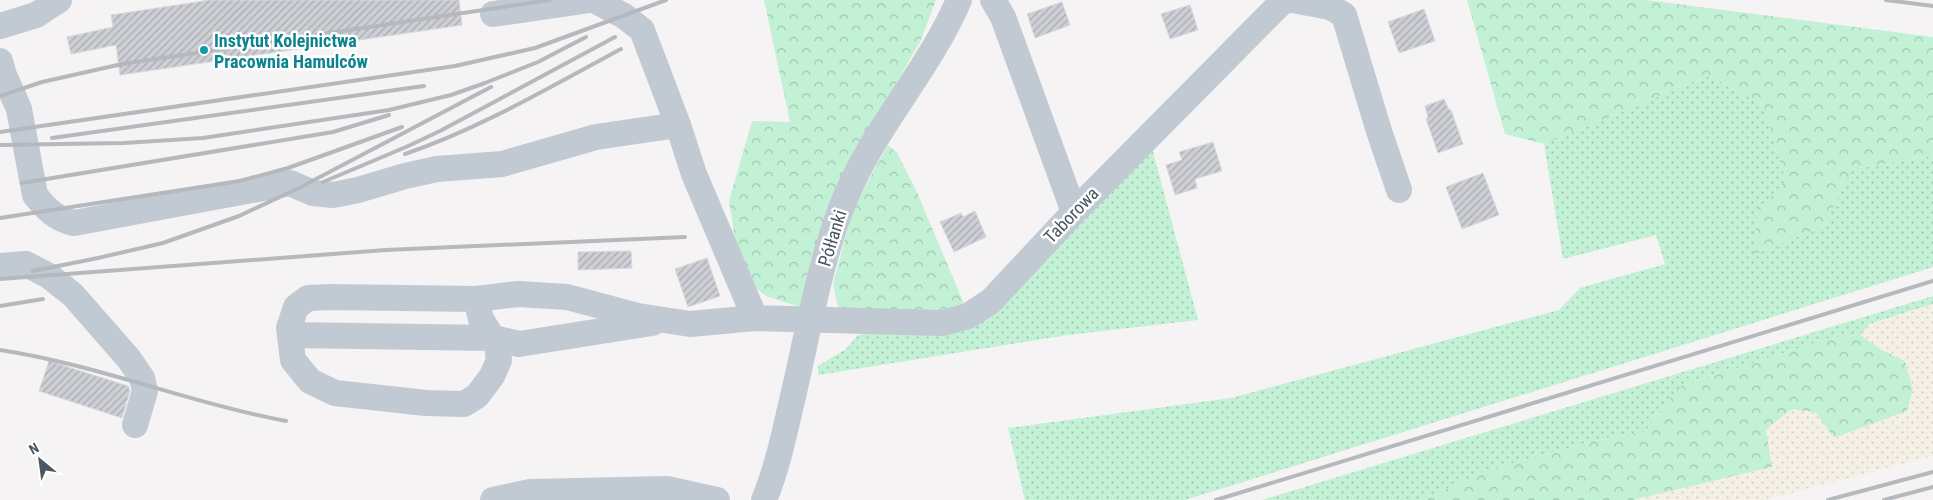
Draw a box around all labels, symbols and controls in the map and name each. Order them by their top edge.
place label: Instytut Kolejnictwa Pracownia Hamulców [214,30,369,72]
marker: Instytut Kolejnictwa Pracownia Hamulców [198,44,210,56]
street label: Taborowa [1039,183,1103,247]
street label: Półłanki [814,207,850,269]
north arrow [15,435,65,485]
text: N [26,440,41,458]

